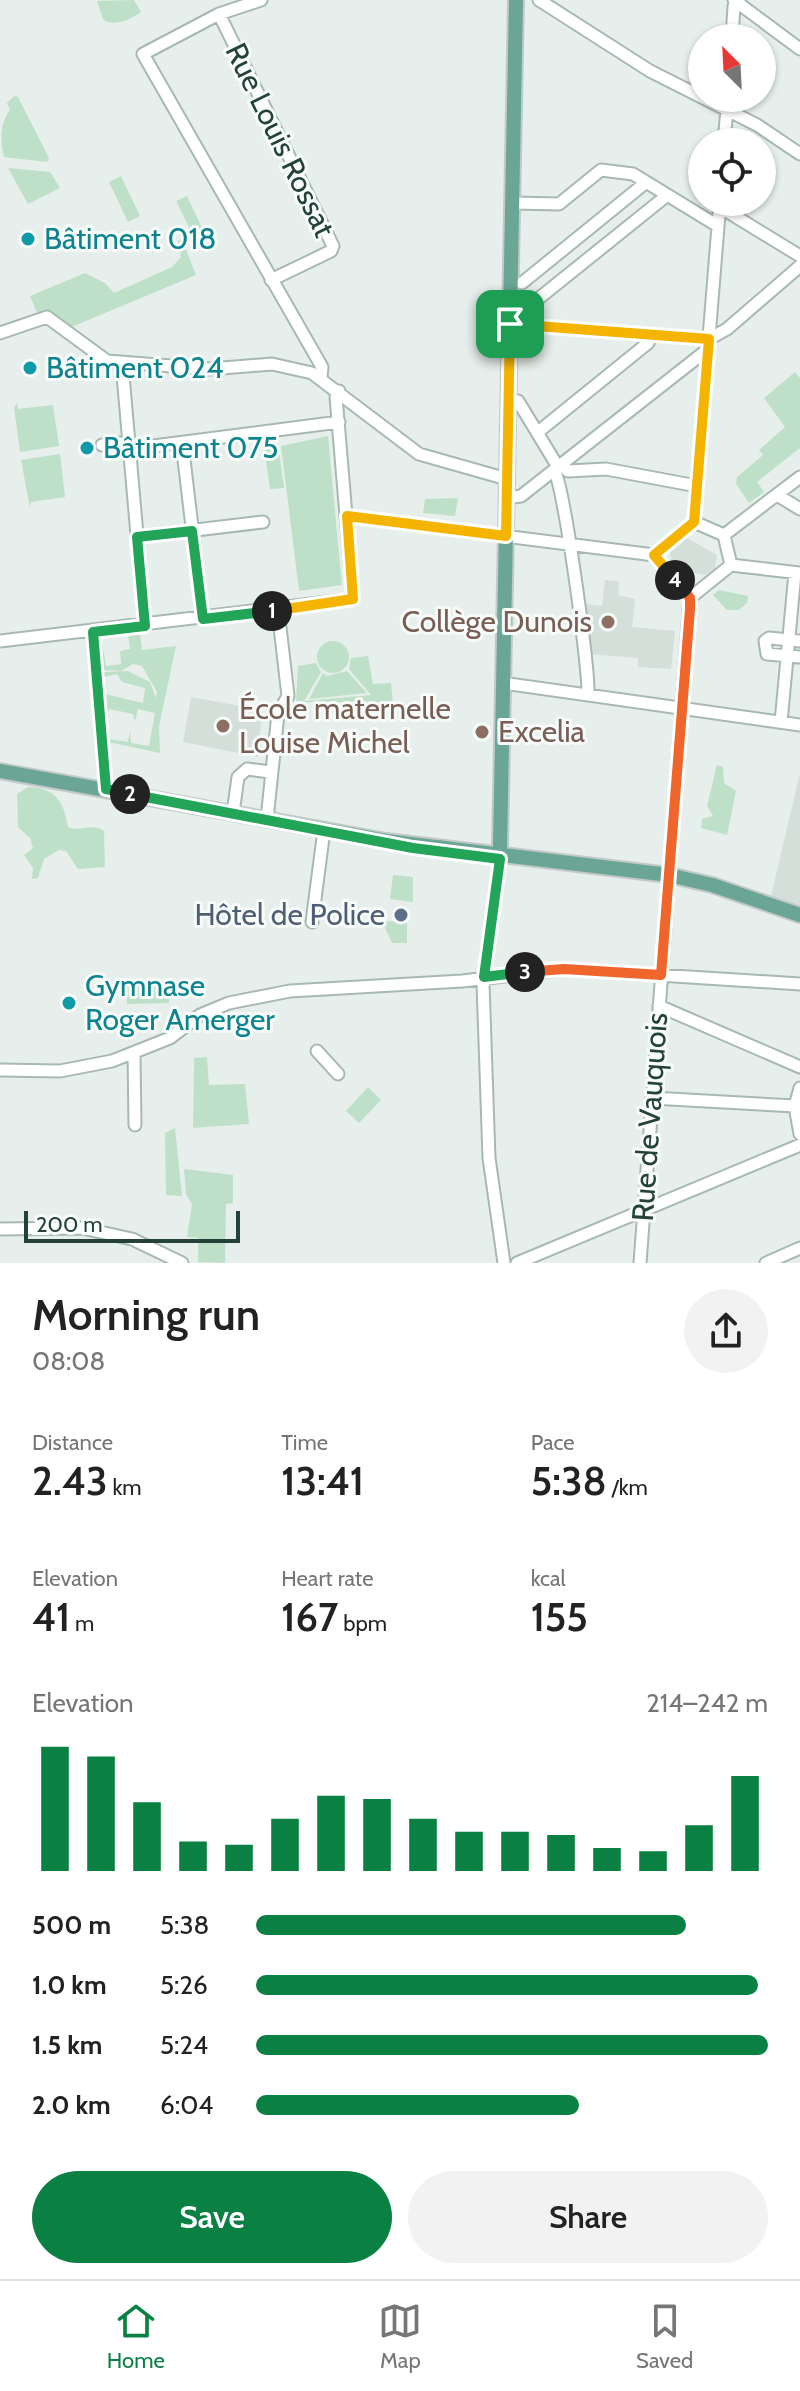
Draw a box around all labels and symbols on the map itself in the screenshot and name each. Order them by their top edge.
north arrow [688,24,776,112]
street label: Rue Louis Rossat [218,37,343,243]
place label: Bâtiment 018 [44,220,216,257]
marker: Bâtiment 018 [19,230,37,248]
pin [476,290,544,358]
place label: Bâtiment 024 [46,349,224,386]
marker: Bâtiment 024 [21,359,39,377]
place label: Bâtiment 075 [103,429,278,466]
marker: Bâtiment 075 [78,439,96,457]
pin: 4 [655,560,695,600]
pin: 1 [252,591,292,631]
place label: Collège Dunois [402,603,592,640]
marker: Collège Dunois [599,613,617,631]
place label: École maternelle Louise Michel [239,690,451,761]
place label: Excelia [498,713,586,750]
marker: École maternelle Louise Michel [214,717,232,735]
marker: Excelia [473,723,491,741]
pin: 2 [110,774,150,814]
place label: Hôtel de Police [195,896,385,933]
marker: Hôtel de Police [392,906,410,924]
pin: 3 [505,952,545,992]
place label: Gymnase Roger Amerger [85,967,275,1038]
marker: Gymnase Roger Amerger [60,994,78,1012]
street label: Rue de Vauquois [624,1011,675,1223]
scale bar [24,1207,240,1243]

